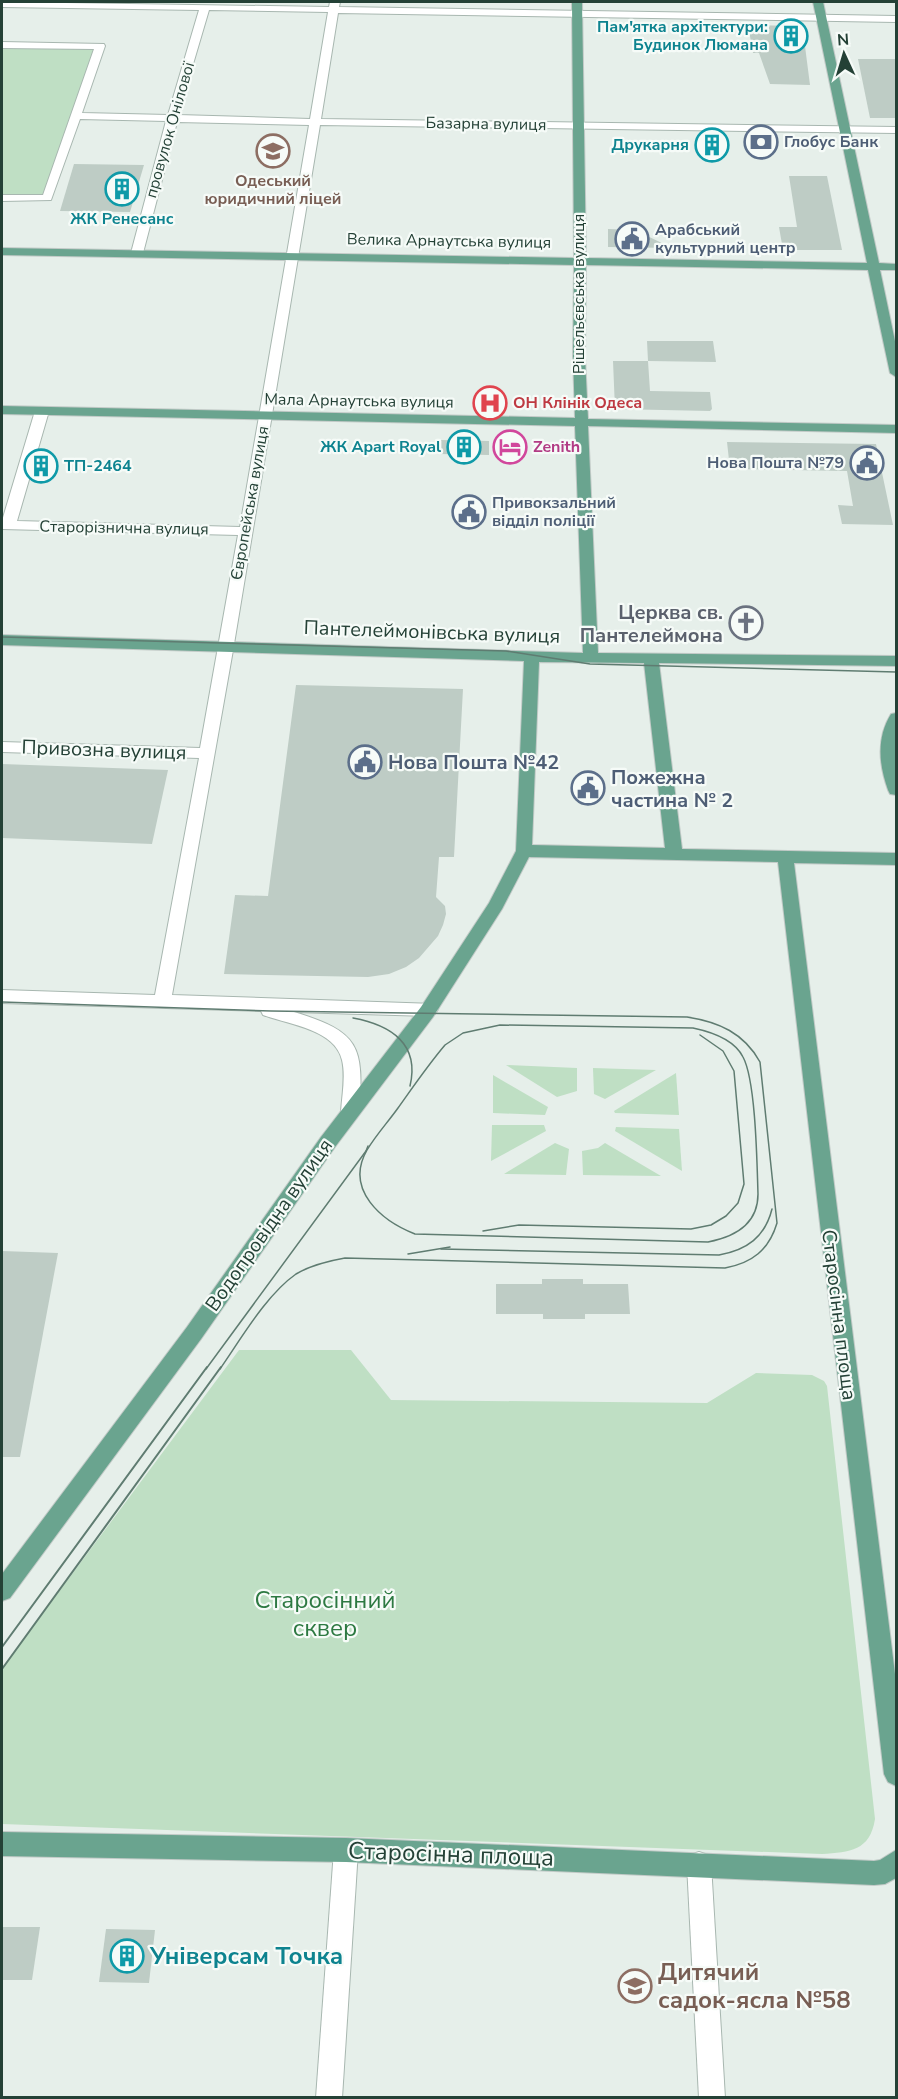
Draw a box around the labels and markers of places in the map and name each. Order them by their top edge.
place label: Пам'ятка архітектури: Будинок Люмана [597,16,768,56]
building icon: Пам'ятка архітектури: Будинок Люмана [773,18,809,54]
bank icon: Глобус Банк [743,124,779,160]
building icon: Друкарня [694,127,730,163]
place label: Глобус Банк [784,131,879,153]
school or university icon: Одеський юридичний ліцей [255,133,291,169]
place label: Друкарня [611,134,689,156]
place label: Одеський юридичний ліцей [204,170,342,210]
building icon: ЖК Ренесанс [104,171,140,207]
place label: ЖК Ренесанс [70,208,174,230]
place label: Арабський культурний центр [655,219,796,259]
public building icon: Арабський культурний центр [614,221,650,257]
hospital icon: ОН Клінік Одеса [472,385,508,421]
place label: ОН Клінік Одеса [513,392,642,414]
building icon: ЖК Apart Royal [446,429,482,465]
hotel icon: Zenith [492,429,528,465]
place label: ЖК Apart Royal [320,436,441,458]
place label: Zenith [533,436,580,458]
public building icon: Нова Пошта №79 [849,445,885,481]
building icon: ТП-2464 [23,448,59,484]
place label: Нова Пошта №79 [707,452,844,474]
place label: ТП-2464 [64,455,132,477]
place label: Привокзальний відділ поліції [492,492,616,532]
public building icon: Привокзальний відділ поліції [451,494,487,530]
place label: Церква св. Пантелеймона [580,599,723,649]
church icon: Церква св. Пантелеймона [728,605,764,641]
public building icon: Нова Пошта №42 [347,744,383,780]
place label: Нова Пошта №42 [388,749,559,776]
place label: Пожежна частина № 2 [611,764,733,814]
public building icon: Пожежна частина № 2 [570,770,606,806]
building icon: Універсам Точка [109,1938,145,1974]
place label: Універсам Точка [149,1940,343,1972]
place label: Дитячий садок-ясла №58 [658,1956,851,2016]
school or university icon: Дитячий садок-ясла №58 [617,1968,653,2004]

